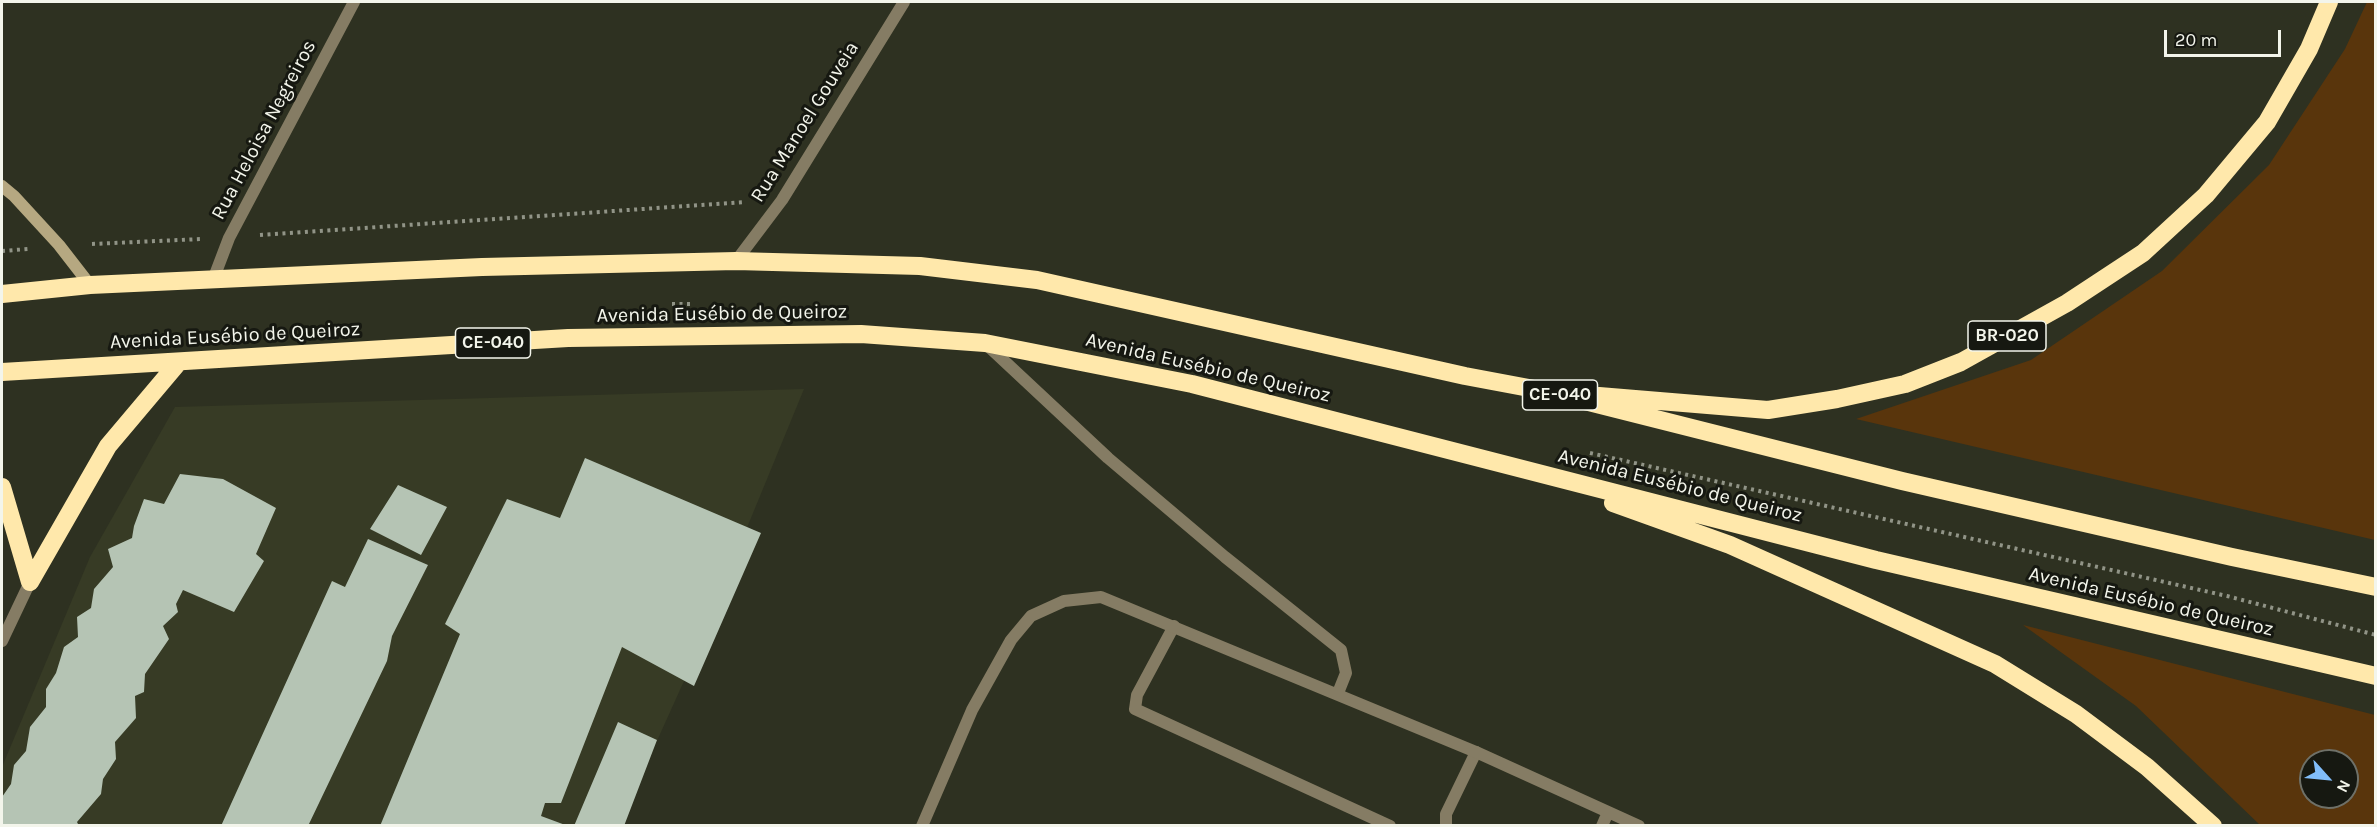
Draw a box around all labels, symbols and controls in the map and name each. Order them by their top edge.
scale bar [2167,18,2284,56]
text: 20 m [2175,29,2217,51]
street label: Rua Heloisa Negreiros [206,36,322,224]
street label: Rua Manoel Gouveia [746,37,864,207]
street label: Avenida Eusébio de Queiroz [597,300,847,328]
street label: Avenida Eusébio de Queiroz [109,317,361,355]
road number: BR-020 [1968,321,2046,351]
road number: CE-040 [456,328,530,358]
street label: Avenida Eusébio de Queiroz [1083,328,1333,408]
road number: CE-040 [1522,380,1598,410]
street label: Avenida Eusébio de Queiroz [1556,444,1804,528]
street label: Avenida Eusébio de Queiroz [2026,562,2276,642]
north arrow [2299,749,2359,809]
text: N [2333,777,2355,796]

